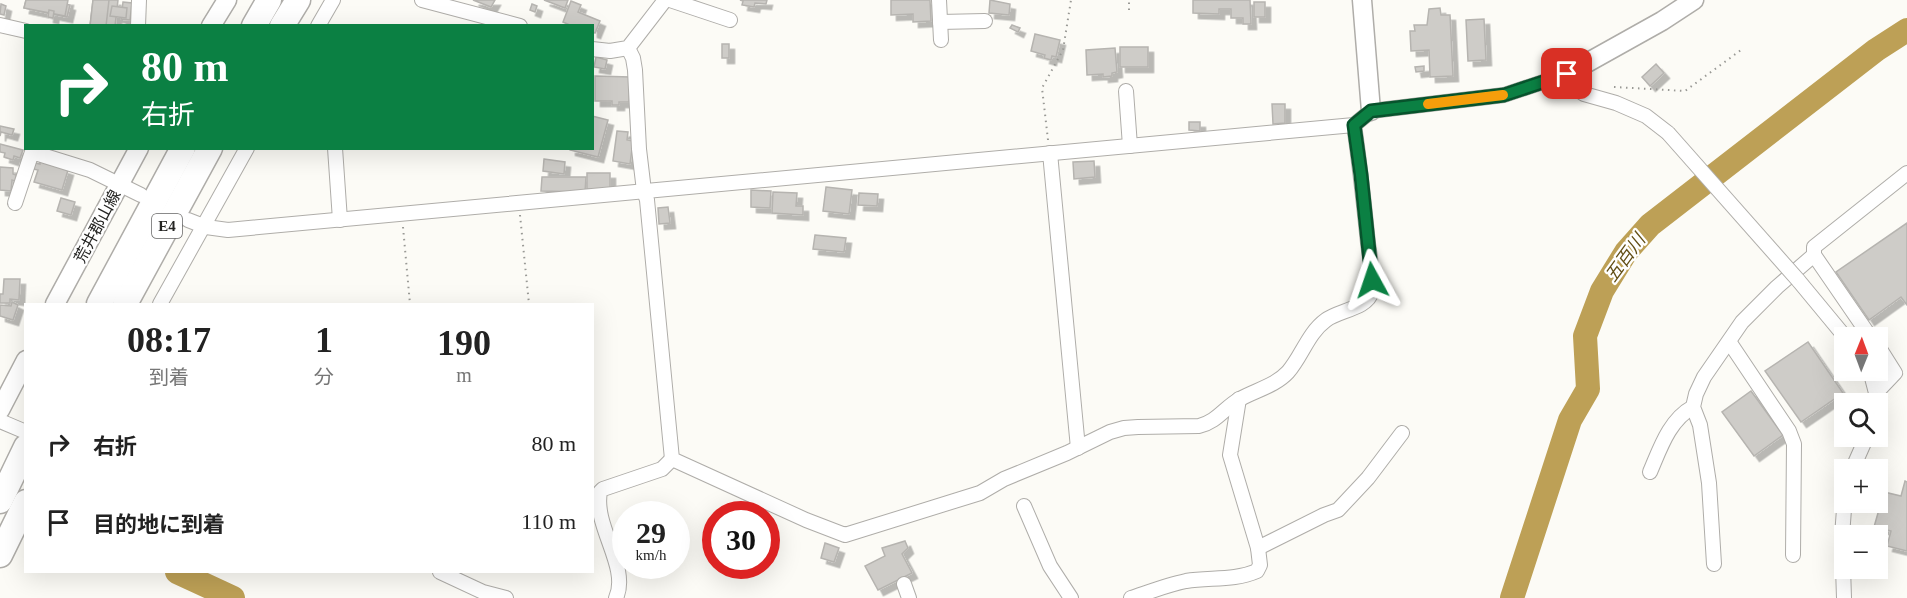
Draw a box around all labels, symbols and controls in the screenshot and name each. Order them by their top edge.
text: 80 m [141,44,229,90]
icon: right [42,48,120,126]
pin [1541,48,1592,99]
icon: arrive [1550,57,1583,90]
text: 右折 [141,100,195,130]
street label: 荒井郡山線 [71,187,124,266]
road number: E4 [152,214,182,238]
water label: 五百川 [1601,229,1650,286]
position arrow [1340,248,1404,312]
text: 08:17 [127,320,211,360]
text: 1 [315,320,333,360]
text: 190 [437,323,491,363]
north arrow [1834,327,1888,381]
map controls [1834,327,1888,579]
text: m [456,364,472,386]
text: 到着 [149,366,189,388]
text: 分 [314,366,334,388]
button: search [1834,393,1888,447]
icon: right [42,428,75,461]
text: 80 m [531,431,576,456]
text: 右折 [93,434,137,459]
button: + [1834,459,1888,513]
speed limit sign: 30 [702,501,780,579]
icon: arrive [42,506,75,539]
text: 110 m [521,509,576,534]
text: 目的地に到着 [93,512,225,537]
text: 29 [636,516,666,549]
button: − [1834,525,1888,579]
text: km/h [636,547,666,563]

